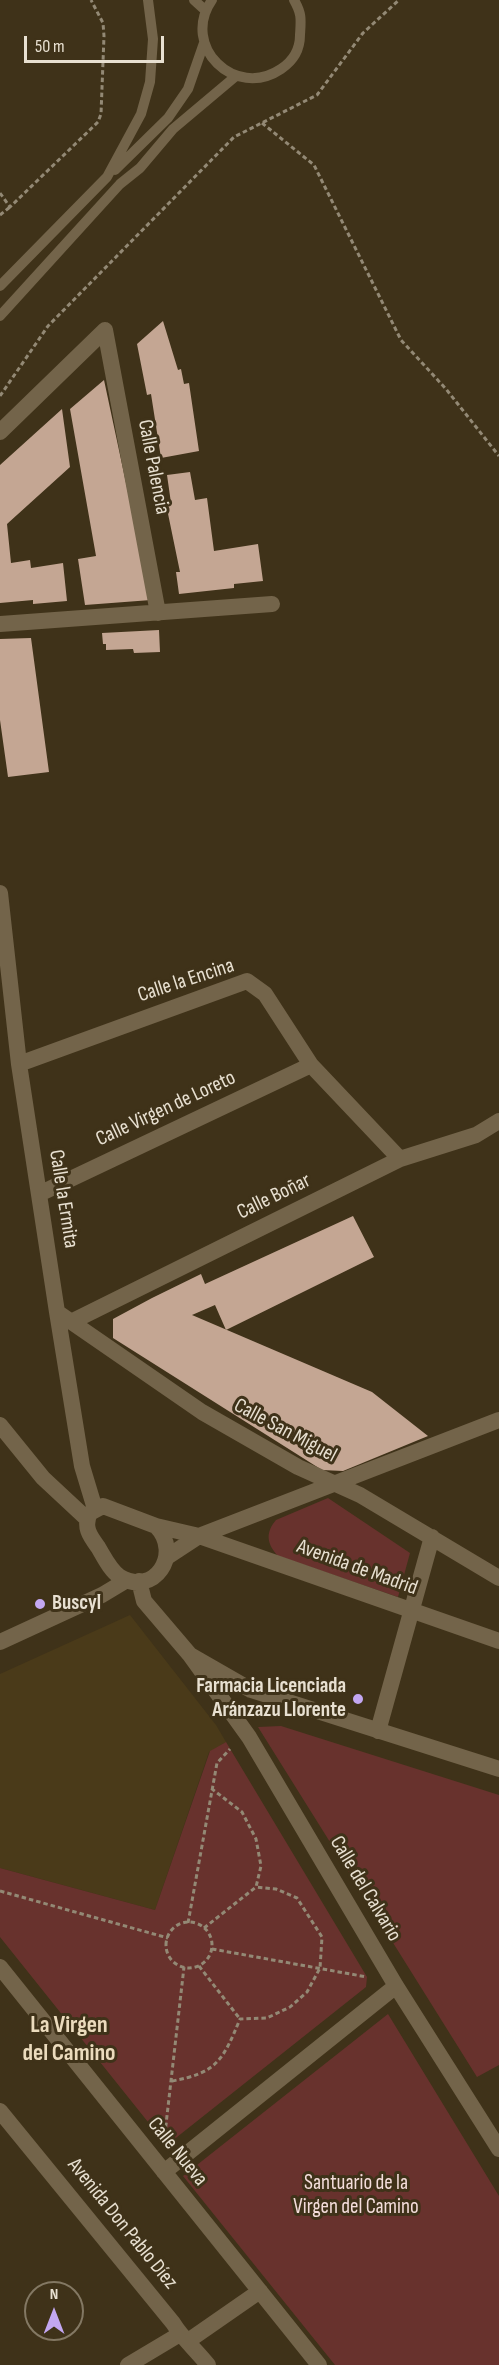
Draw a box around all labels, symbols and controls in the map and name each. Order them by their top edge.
scale bar [27,24,166,62]
text: 50 m [35,36,65,57]
street label: Calle Palencia [131,418,175,516]
street label: Calle la Encina [135,954,237,1008]
street label: Calle Virgen de Loreto [92,1066,240,1152]
street label: Calle la Ermita [43,1148,83,1250]
street label: Calle Boñar [233,1168,315,1226]
street label: Calle San Miguel [229,1393,341,1469]
street label: Avenida de Madrid [293,1534,421,1602]
place label: Buscyl [52,1591,101,1617]
marker: Buscyl [33,1597,47,1611]
place label: Farmacia Licenciada Aránzazu Llorente [196,1674,346,1724]
marker: Farmacia Licenciada Aránzazu Llorente [351,1692,365,1706]
street label: Calle del Calvario [324,1832,406,1946]
district label: La Virgen del Camino [22,2012,116,2068]
street label: Calle Nueva [142,2113,212,2191]
street label: Avenida Don Pablo Díez [61,2153,183,2295]
park label: Santuario de la Virgen del Camino [293,2171,419,2221]
north arrow [24,2281,84,2341]
text: N [50,2285,58,2304]

